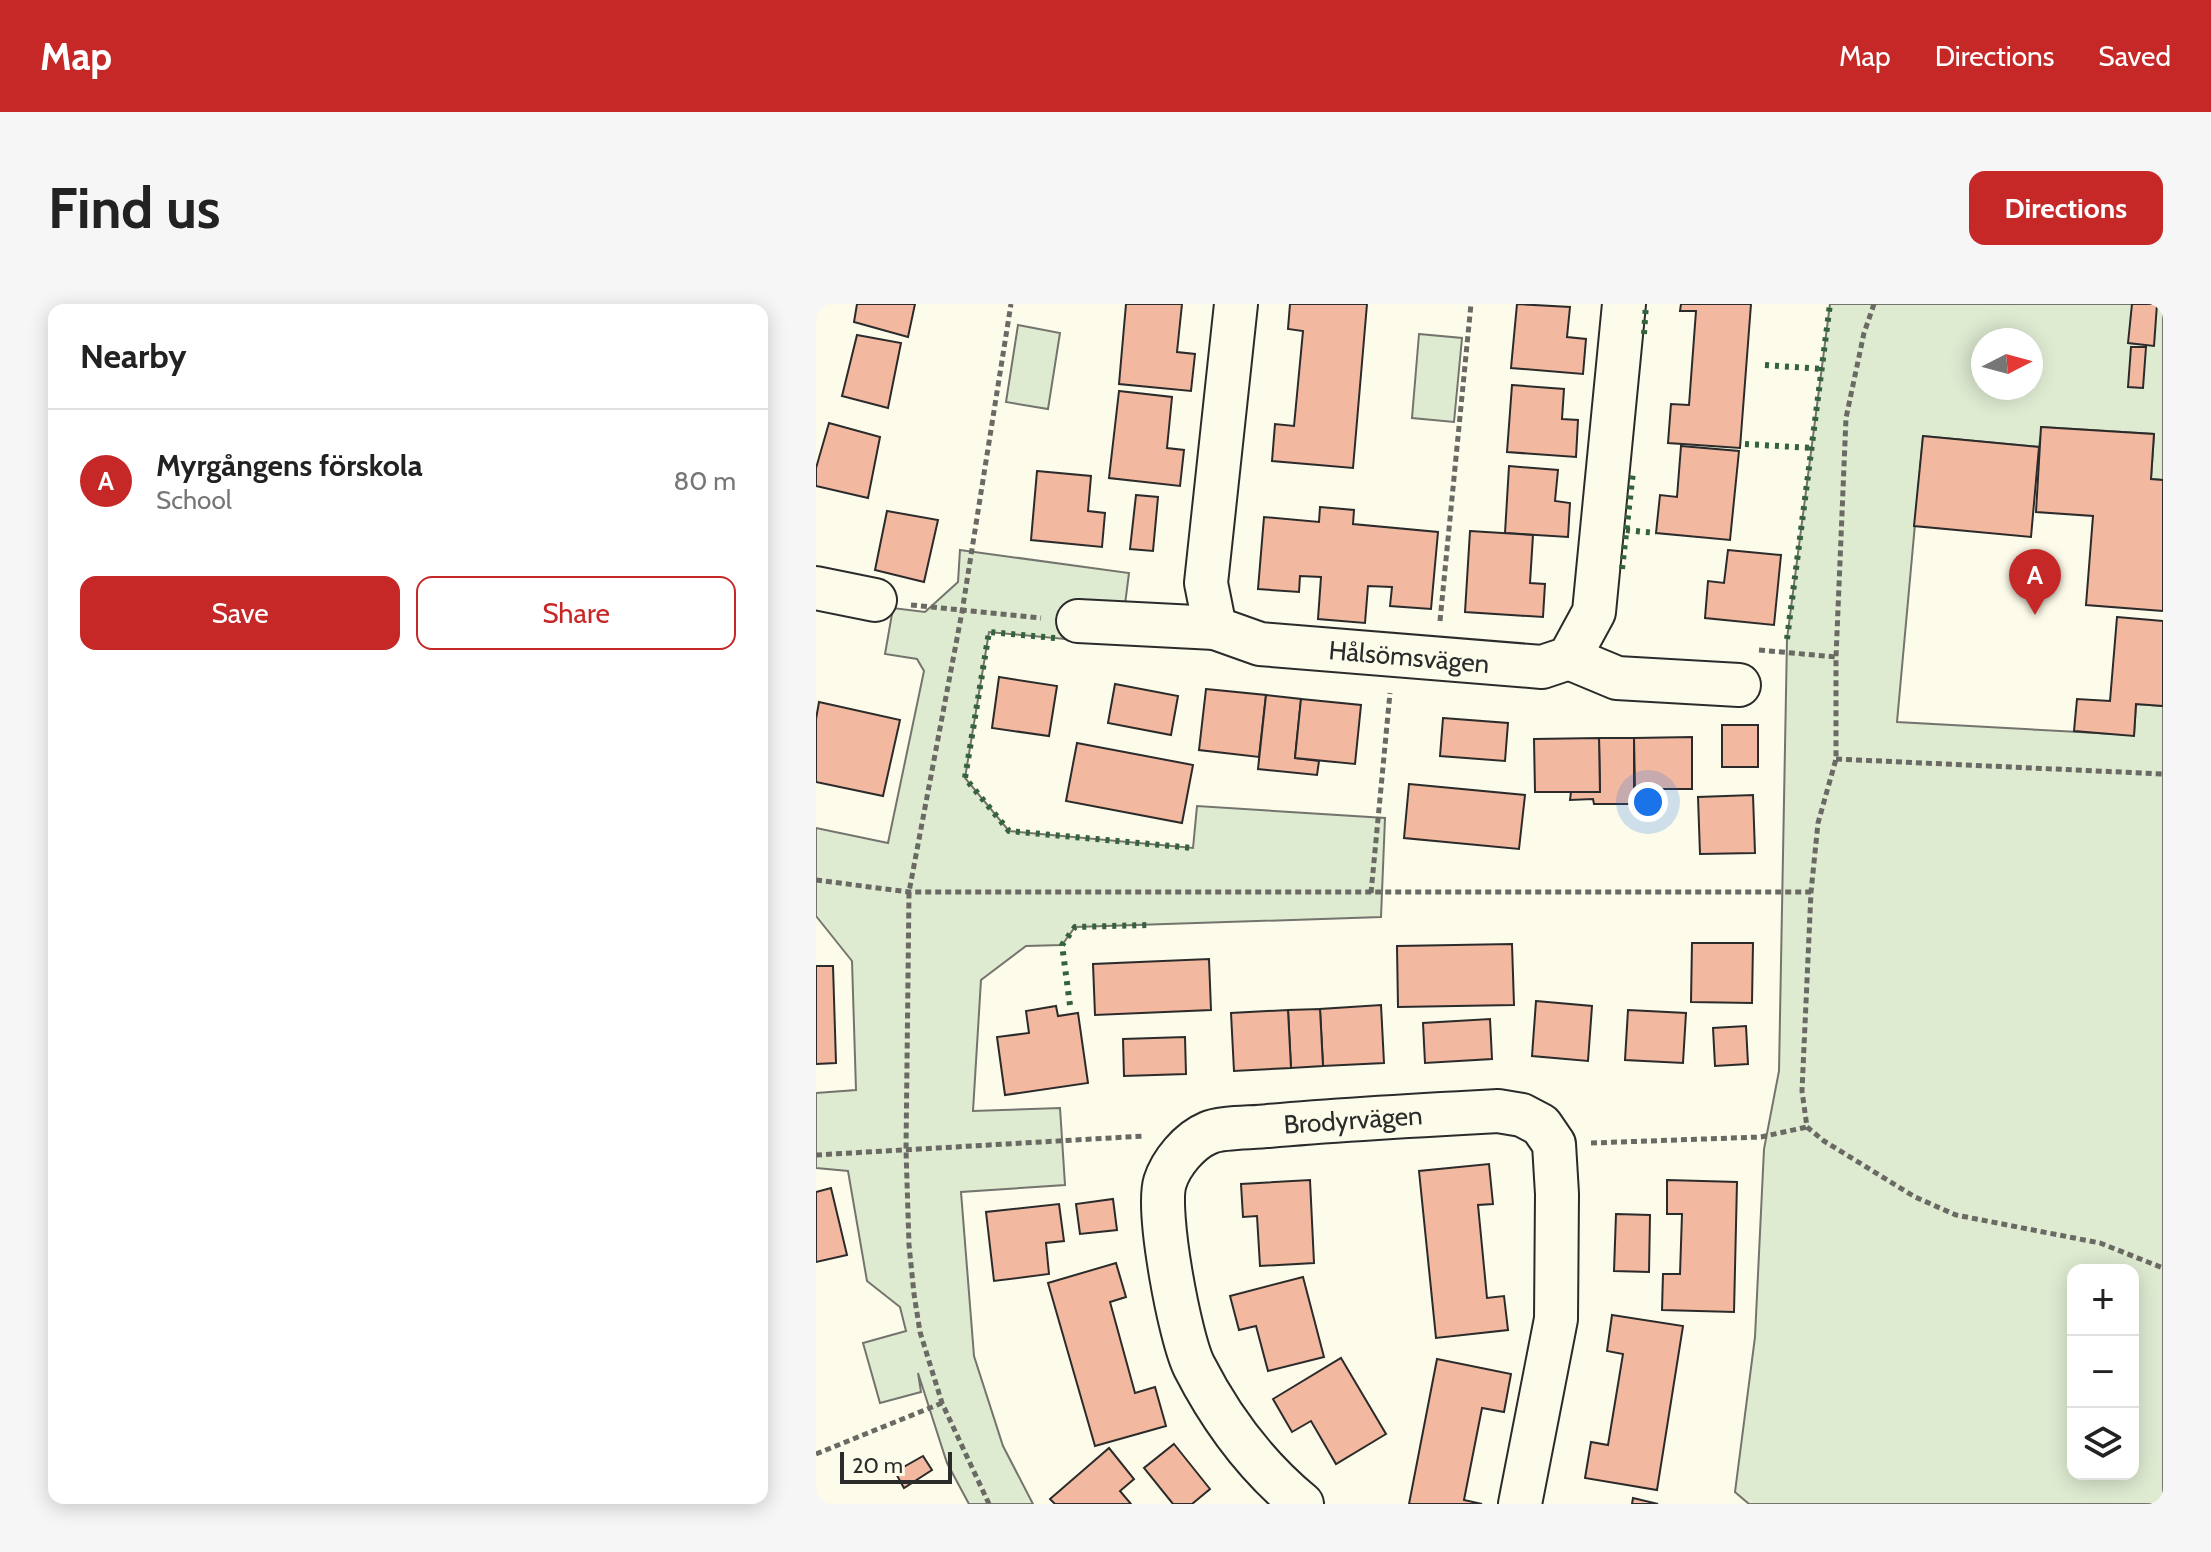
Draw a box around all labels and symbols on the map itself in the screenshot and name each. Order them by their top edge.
north arrow [1971,328,2043,400]
pin: A [2009,549,2061,615]
street label: Hålsömsvägen [1327,634,1491,680]
your location [1628,782,1668,822]
street label: Brodyrvägen [1282,1099,1424,1141]
scale bar [840,1448,952,1484]

